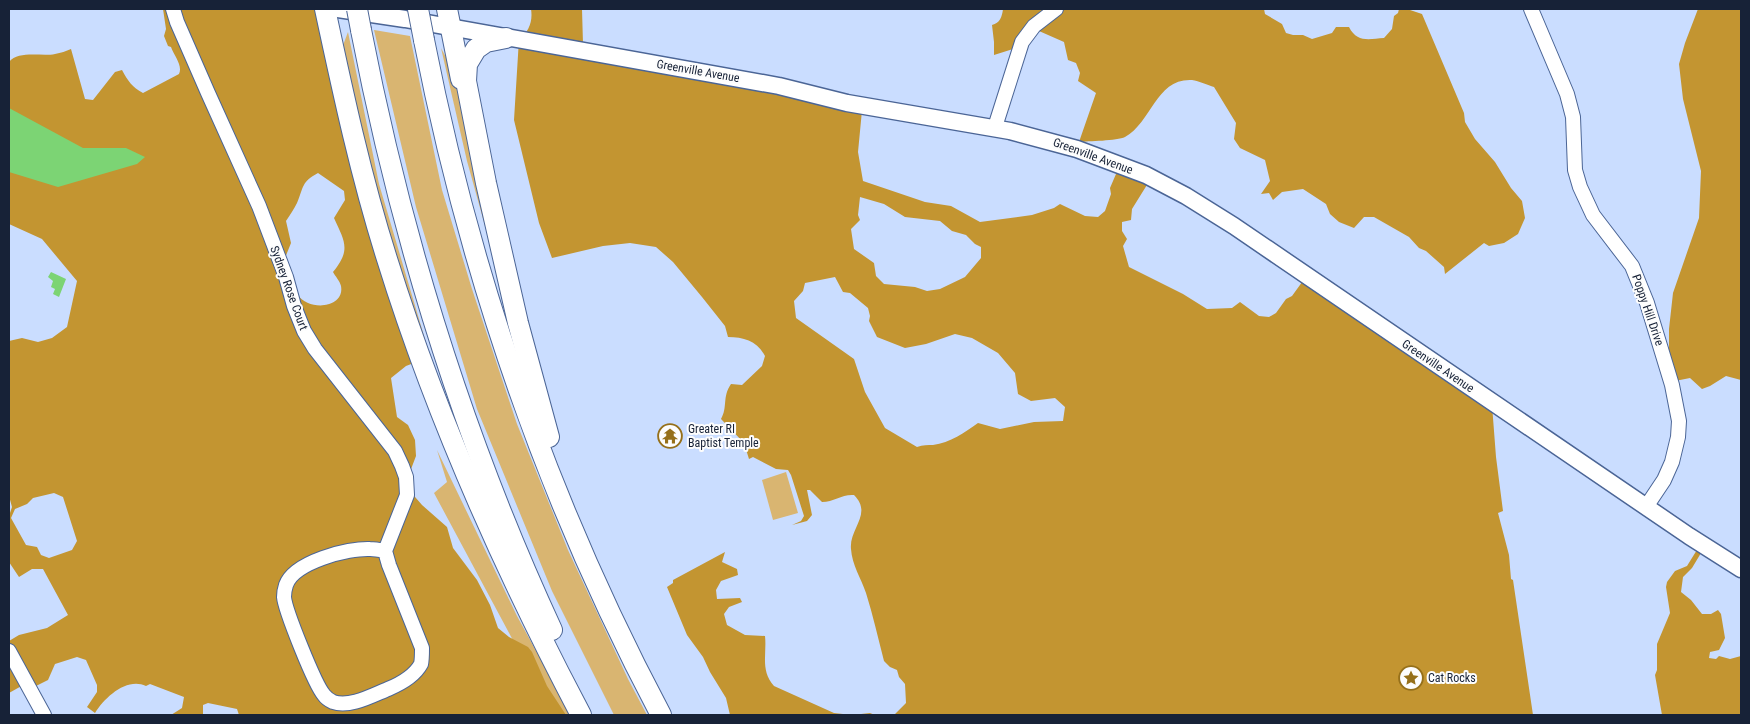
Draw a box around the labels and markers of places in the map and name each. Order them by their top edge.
place label: Greater RI Baptist Temple [688,422,759,450]
temple icon: Greater RI Baptist Temple [657,423,683,449]
place icon: Cat Rocks [1398,665,1424,691]
place label: Cat Rocks [1428,671,1476,685]

